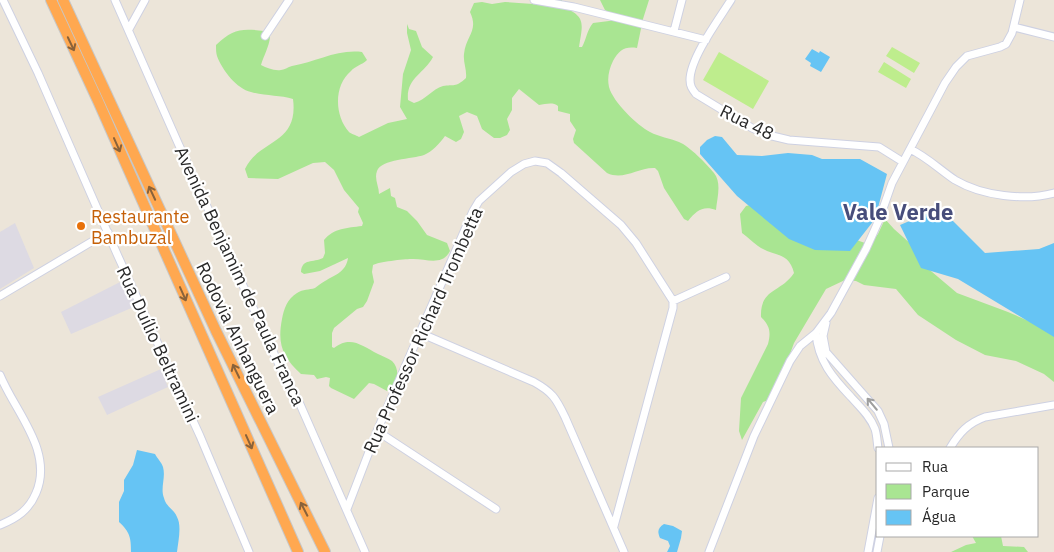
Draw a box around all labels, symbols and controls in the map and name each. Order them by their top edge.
one-way arrow [67,36,77,51]
street label: Rua 48 [716,99,778,145]
one-way arrow [113,137,123,152]
street label: Avenida Benjamim de Paula Franca [170,143,311,410]
one-way arrow [146,186,156,201]
district label: Vale Verde [843,197,953,226]
street label: Rua Professor Richard Trombetta [358,203,488,457]
place label: Restaurante Bambuzal [91,205,190,249]
marker: Restaurante Bambuzal [75,220,87,232]
street label: Rodovia Anhanguera [191,258,285,418]
street label: Rua Duílio Beltramini [112,262,204,426]
one-way arrow [179,286,189,301]
one-way arrow [231,364,241,379]
one-way arrow [866,398,877,411]
one-way arrow [245,434,255,449]
legend [876,447,1039,537]
text: Rua [922,457,948,476]
text: Parque [922,482,970,501]
one-way arrow [299,502,308,517]
text: Água [922,507,956,526]

